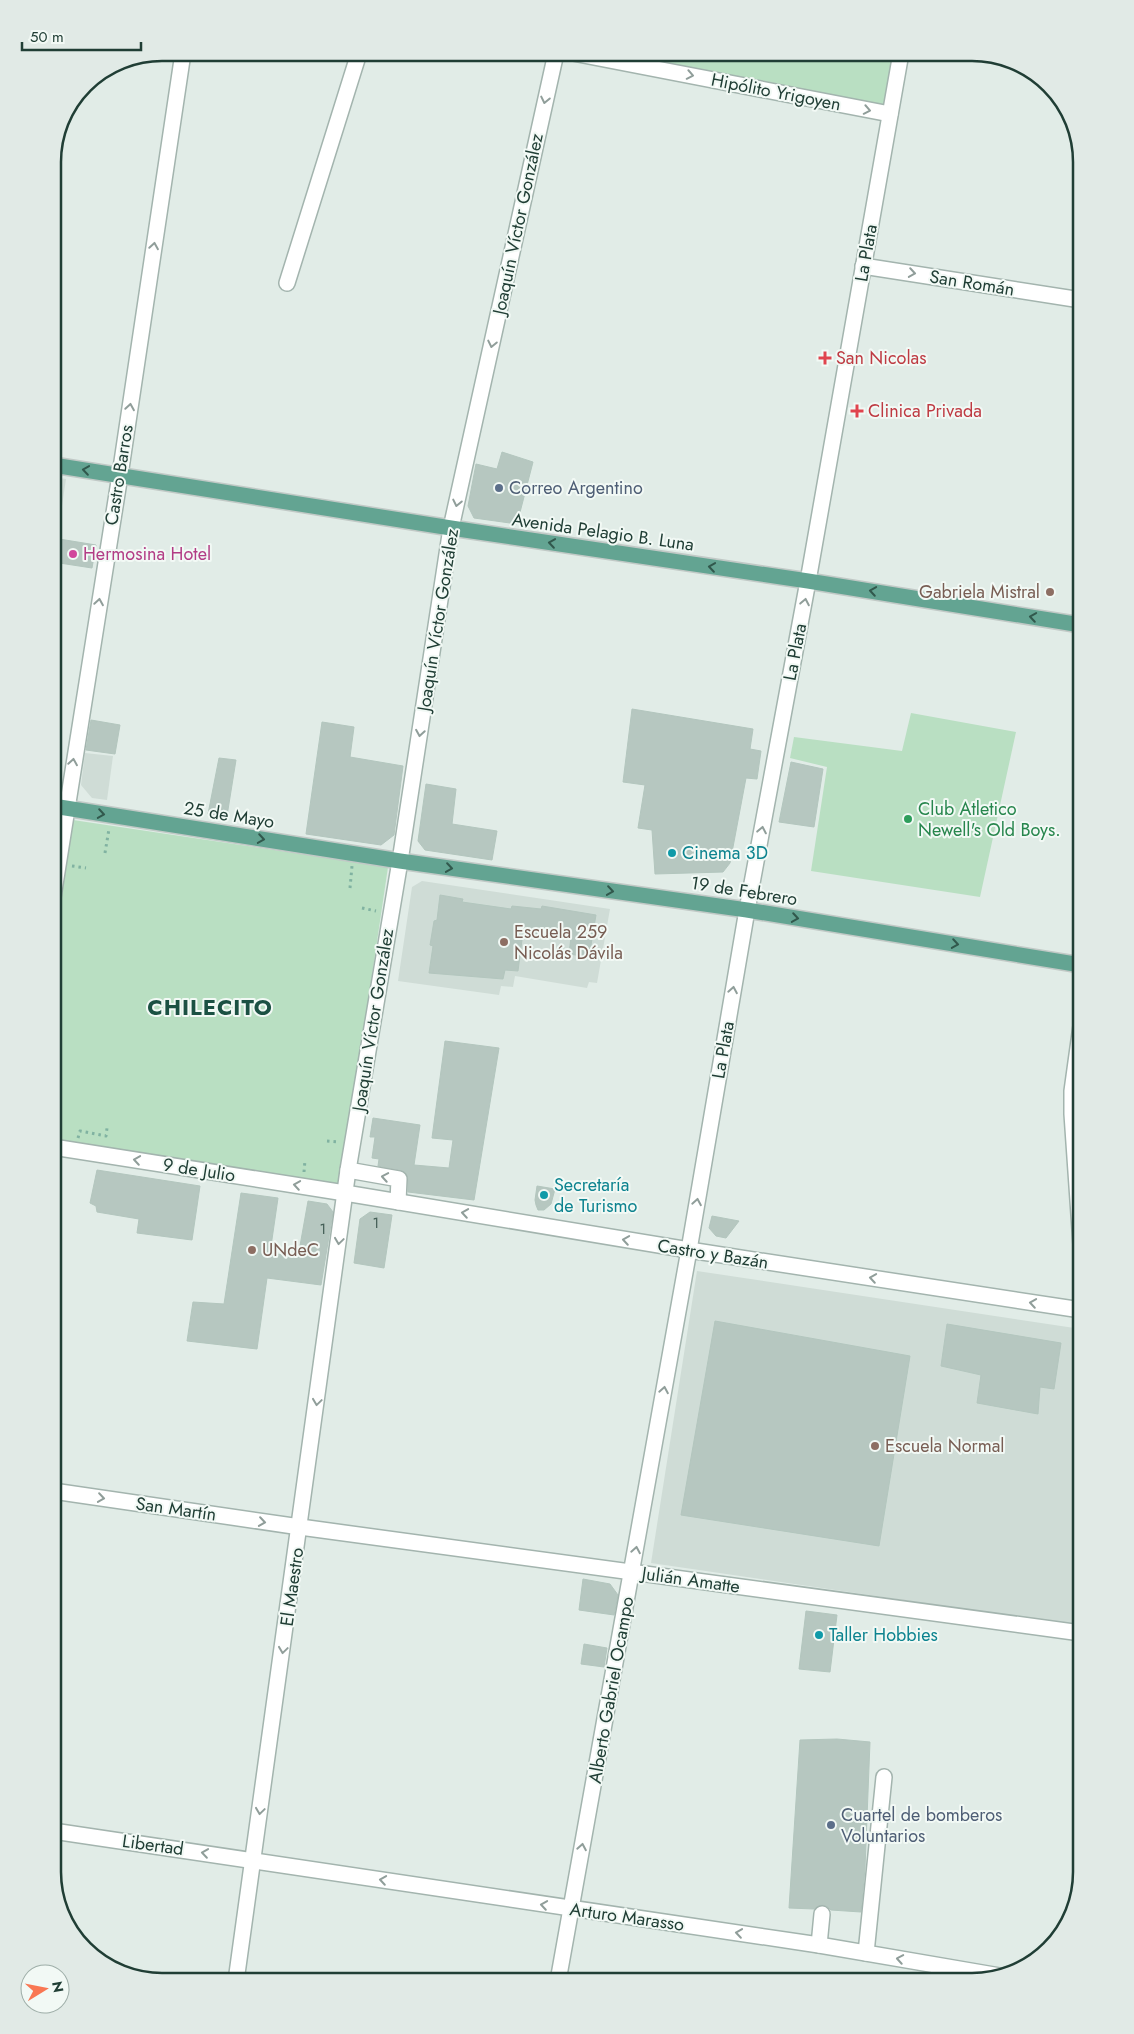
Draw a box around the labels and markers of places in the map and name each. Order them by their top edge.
place label: San Nicolas [836,345,927,371]
marker: San Nicolas [818,351,832,365]
place label: Clinica Privada [868,398,982,424]
marker: Clinica Privada [850,404,864,418]
place label: Correo Argentino [509,475,643,501]
marker: Correo Argentino [493,482,505,494]
place label: Hermosina Hotel [83,541,211,567]
marker: Hermosina Hotel [67,548,79,560]
place label: Gabriela Mistral [919,579,1040,605]
marker: Gabriela Mistral [1044,586,1056,598]
place label: Club Atletico Newell's Old Boys. [918,796,1061,843]
marker: Club Atletico Newell's Old Boys. [902,813,914,825]
place label: Cinema 3D [682,840,768,866]
marker: Cinema 3D [666,847,678,859]
place label: Escuela 259 Nicolás Dávila [514,919,623,966]
marker: Escuela 259 Nicolás Dávila [498,936,510,948]
place label: Secretaría de Turismo [554,1172,637,1219]
marker: Secretaría de Turismo [538,1189,550,1201]
place label: UNdeC [262,1237,319,1263]
marker: UNdeC [246,1244,258,1256]
place label: Escuela Normal [885,1433,1004,1459]
marker: Escuela Normal [869,1440,881,1452]
place label: Taller Hobbies [829,1622,938,1648]
marker: Taller Hobbies [813,1629,825,1641]
place label: Cuartel de bomberos Voluntarios [841,1802,1002,1849]
marker: Cuartel de bomberos Voluntarios [825,1819,837,1831]

